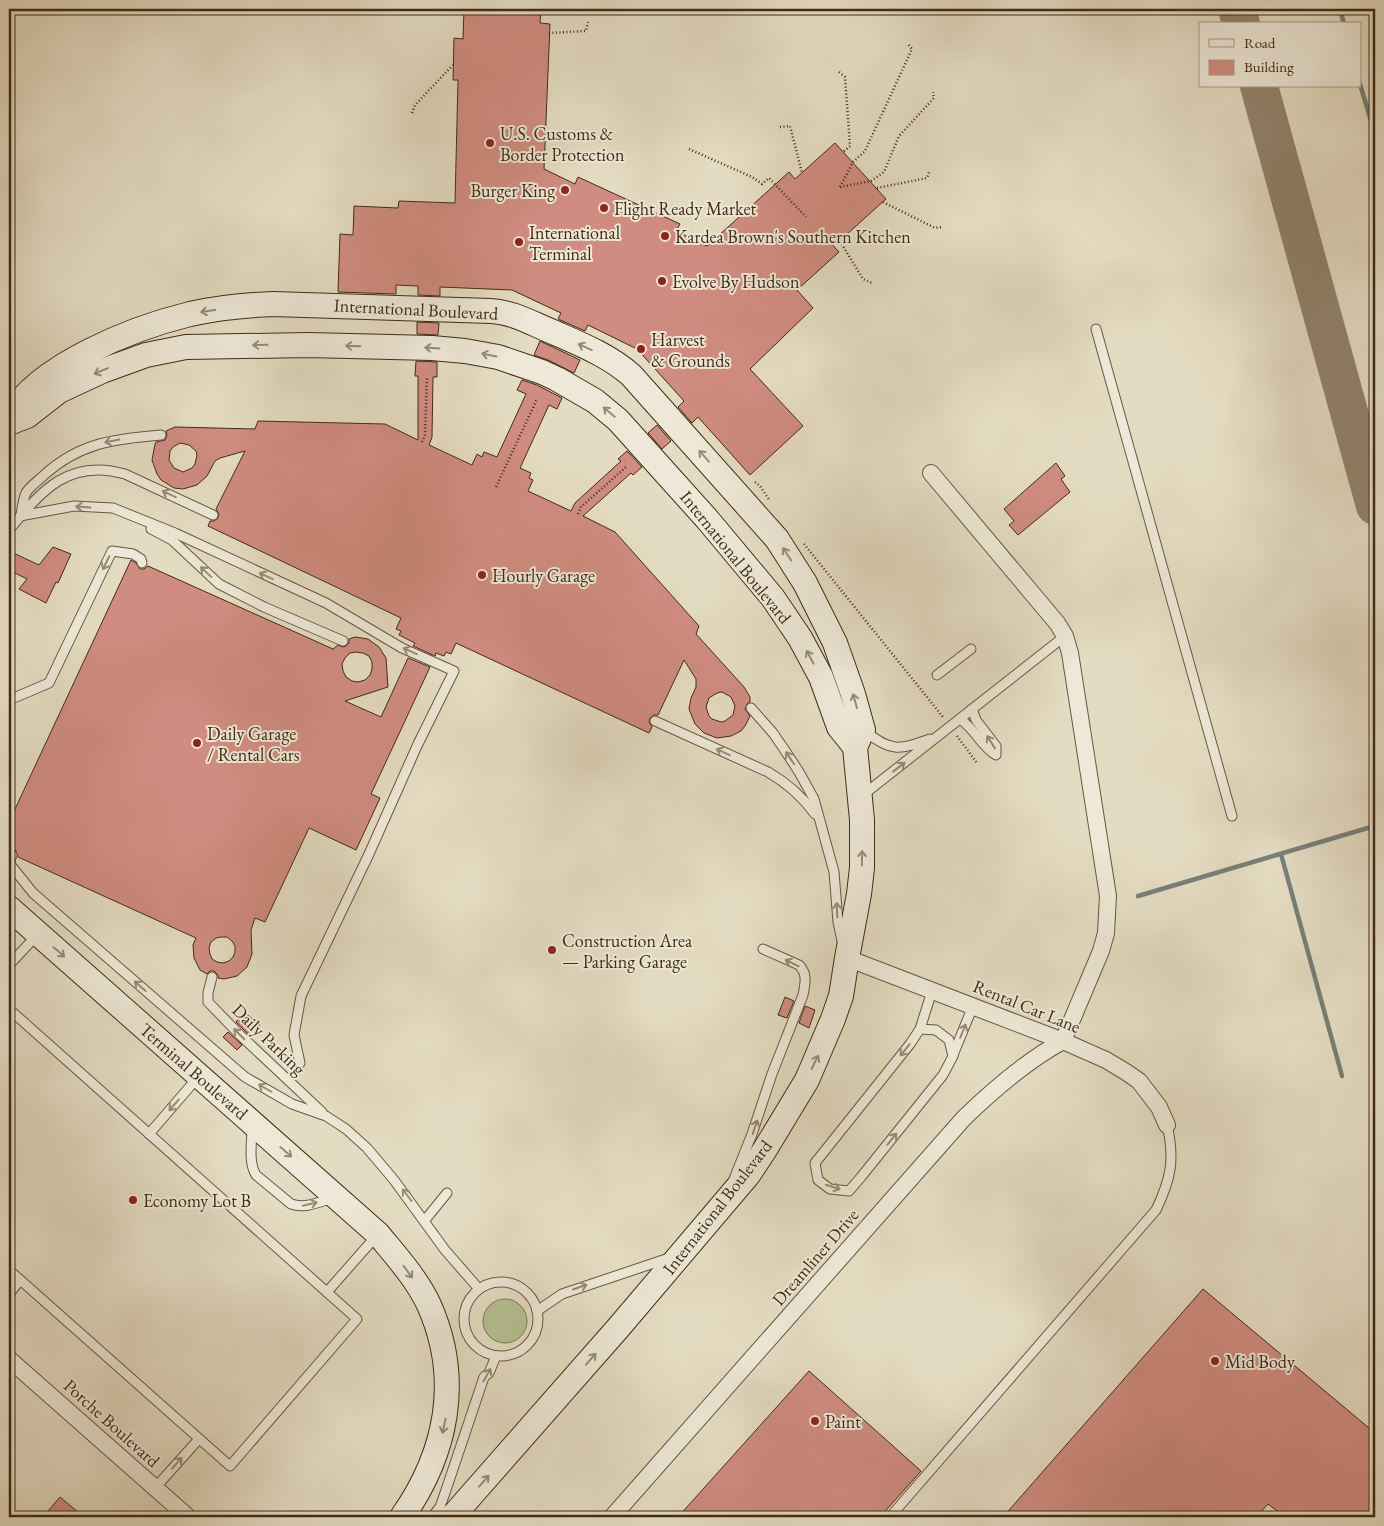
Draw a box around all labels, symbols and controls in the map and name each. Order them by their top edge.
legend [1199,22,1362,88]
text: Road [1244,33,1276,52]
text: Building [1244,57,1294,76]
place label: U.S. Customs & Border Protection [500,122,625,166]
marker: U.S. Customs & Border Protection [484,137,496,149]
place label: Burger King [470,179,555,202]
marker: Burger King [559,184,571,196]
place label: Flight Ready Market [614,197,756,220]
marker: Flight Ready Market [598,202,610,214]
place label: International Terminal [529,221,620,265]
place label: Kardea Brown's Southern Kitchen [675,225,911,248]
marker: Kardea Brown's Southern Kitchen [659,230,671,242]
marker: International Terminal [513,236,525,248]
place label: Evolve By Hudson [672,270,800,293]
marker: Evolve By Hudson [656,275,668,287]
street label: International Boulevard [333,293,500,325]
one-way arrow [201,306,217,316]
place label: Harvest & Grounds [651,328,730,372]
one-way arrow [252,341,268,350]
one-way arrow [346,341,362,351]
one-way arrow [578,342,593,352]
marker: Harvest & Grounds [635,343,647,355]
one-way arrow [424,344,440,353]
one-way arrow [482,350,498,359]
one-way arrow [94,367,109,377]
one-way arrow [603,407,616,418]
one-way arrow [105,436,121,446]
one-way arrow [698,449,709,462]
street label: International Boulevard [675,486,797,629]
one-way arrow [162,489,177,499]
one-way arrow [75,502,91,511]
one-way arrow [782,548,792,562]
one-way arrow [101,555,110,570]
place label: Hourly Garage [492,564,595,587]
one-way arrow [200,566,212,578]
marker: Hourly Garage [476,569,488,581]
one-way arrow [259,570,274,580]
one-way arrow [403,646,418,656]
one-way arrow [805,650,814,665]
one-way arrow [850,694,859,710]
place label: Daily Garage / Rental Cars [207,722,300,766]
one-way arrow [986,735,997,749]
marker: Daily Garage / Rental Cars [191,737,203,749]
one-way arrow [716,746,731,756]
one-way arrow [785,751,795,765]
one-way arrow [892,761,905,772]
one-way arrow [857,851,867,867]
one-way arrow [833,903,842,919]
place label: Construction Area — Parking Garage [562,929,693,973]
marker: Construction Area — Parking Garage [546,944,558,956]
one-way arrow [52,946,65,958]
one-way arrow [785,957,800,967]
street label: Rental Car Lane [970,974,1084,1038]
one-way arrow [133,980,146,992]
street label: Daily Parking [227,998,311,1080]
street label: Terminal Boulevard [135,1018,254,1125]
one-way arrow [959,1024,968,1039]
one-way arrow [233,1028,246,1040]
one-way arrow [900,1043,911,1056]
one-way arrow [811,1055,820,1070]
one-way arrow [259,1083,273,1093]
one-way arrow [168,1098,180,1111]
one-way arrow [750,1119,760,1135]
one-way arrow [886,1133,897,1146]
street label: International Boulevard [657,1134,777,1279]
one-way arrow [279,1146,292,1158]
one-way arrow [825,1183,841,1193]
place label: Economy Lot B [143,1189,251,1212]
one-way arrow [401,1189,412,1202]
marker: Economy Lot B [127,1194,139,1206]
one-way arrow [302,1199,318,1208]
street label: Dreamliner Drive [767,1204,863,1310]
one-way arrow [403,1265,413,1279]
one-way arrow [572,1282,588,1292]
place label: Mid Body [1225,1350,1295,1373]
one-way arrow [586,1352,597,1365]
marker: Mid Body [1209,1355,1221,1367]
one-way arrow [482,1368,492,1382]
street label: Porche Boulevard [59,1374,165,1473]
place label: Paint [825,1410,861,1433]
marker: Paint [809,1415,821,1427]
one-way arrow [438,1417,448,1433]
one-way arrow [171,1457,183,1470]
one-way arrow [478,1474,490,1487]

